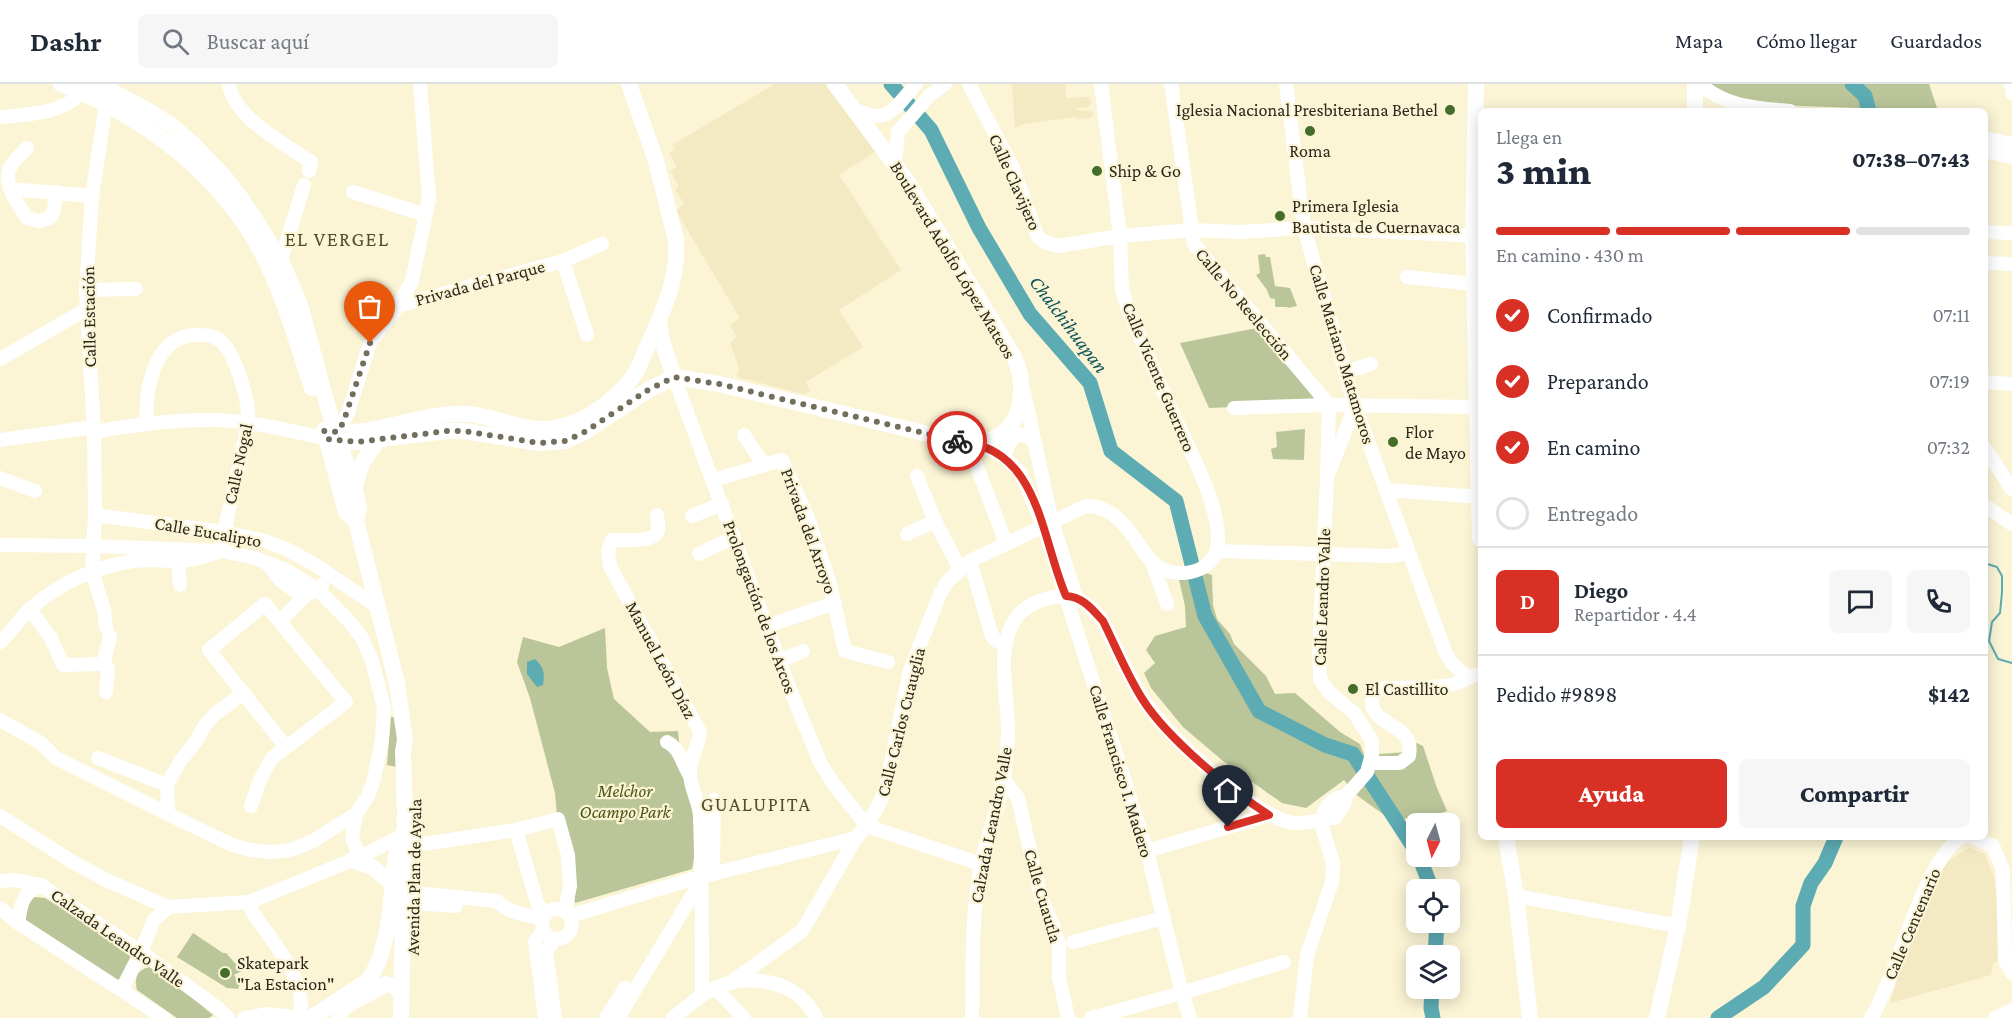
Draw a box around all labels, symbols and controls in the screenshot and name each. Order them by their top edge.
search box [138,14,558,68]
icon: search [159,25,192,58]
text: Dashr [30,26,102,57]
text: Buscar aquí [207,29,309,54]
text: Mapa [1675,29,1723,53]
text: Cómo llegar [1756,29,1857,53]
text: Guardados [1890,29,1982,53]
place label: Iglesia Nacional Presbiteriana Bethel [1176,100,1438,120]
marker: Iglesia Nacional Presbiteriana Bethel [1443,103,1457,117]
marker: Roma [1303,124,1317,138]
text: Llega en [1496,126,1562,148]
street label: Calle Clavijero [984,131,1045,234]
place label: Roma [1289,141,1331,161]
text: 07:38–07:43 [1852,147,1970,172]
text: 3 min [1496,149,1591,192]
street label: Boulevard Adolfo López Mateos [886,158,1020,362]
place label: Ship & Go [1109,161,1181,181]
marker: Ship & Go [1090,164,1104,178]
place label: Primera Iglesia Bautista de Cuernavaca [1292,196,1460,237]
marker: Primera Iglesia Bautista de Cuernavaca [1273,209,1287,223]
district label: EL VERGEL [285,228,389,250]
street label: Calle No Reelección [1191,244,1297,364]
text: En camino · 430 m [1496,244,1644,266]
street label: Privada del Parque [413,256,547,310]
street label: Calle Mariano Matamoros [1305,262,1379,446]
street label: Calle Estación [78,266,100,368]
water label: Chalchihuapan [1025,271,1113,377]
pin [344,281,395,343]
icon: bag [353,290,386,323]
street label: Calle Vicente Guerrero [1118,299,1200,455]
icon: check [1496,299,1529,332]
text: Confirmado [1547,303,1653,328]
text: 07:11 [1932,304,1970,326]
icon: check [1496,365,1529,398]
text: Preparando [1547,369,1649,394]
text: 07:19 [1929,370,1970,392]
courier [927,411,987,471]
street label: Calle Nogal [220,422,256,506]
place label: Flor de Mayo [1405,422,1466,463]
icon: bike [941,425,974,458]
icon: check [1496,431,1529,464]
marker: Flor de Mayo [1386,435,1400,449]
text: En camino [1547,435,1640,460]
text: 07:32 [1927,436,1970,458]
street label: Privada del Arroyo [777,466,841,596]
text: Entregado [1547,501,1638,526]
street label: Calle Eucalipto [153,513,263,551]
street label: Prolongación de los Arcos [719,518,801,696]
street label: Calle Leandro Valle [1310,528,1334,666]
button: chat [1829,570,1892,633]
button: phone [1907,570,1970,633]
text: Diego [1574,578,1628,603]
text: D [1520,589,1535,614]
street label: Manuel León Díaz [622,598,701,722]
text: Repartidor · 4.4 [1574,603,1697,625]
street label: Calle Carlos Cuauglia [873,645,929,799]
place label: El Castillito [1365,679,1448,699]
street label: Calle Francisco I. Madero [1085,682,1157,860]
marker: El Castillito [1346,682,1360,696]
text: Pedido #9898 [1496,682,1617,707]
text: $142 [1928,682,1970,707]
street label: Calzada Leandro Valle [966,745,1016,905]
button: Ayuda [1496,759,1727,828]
button: Compartir [1739,759,1970,828]
pin [1202,765,1253,827]
icon: home [1211,774,1244,807]
park label: Melchor Ocampo Park [580,781,672,822]
district label: GUALUPITA [701,793,811,815]
street label: Avenida Plan de Ayala [403,798,425,956]
north arrow [1406,813,1460,867]
map controls [1406,813,1460,999]
street label: Calle Cuautla [1020,847,1066,945]
street label: Calle Centenario [1879,865,1945,983]
button: locate [1406,879,1460,933]
street label: Calzada Leandro Valle [47,884,189,992]
button: layers [1406,945,1460,999]
place label: Skatepark "La Estacion" [237,953,334,994]
marker: Skatepark "La Estacion" [218,966,232,980]

